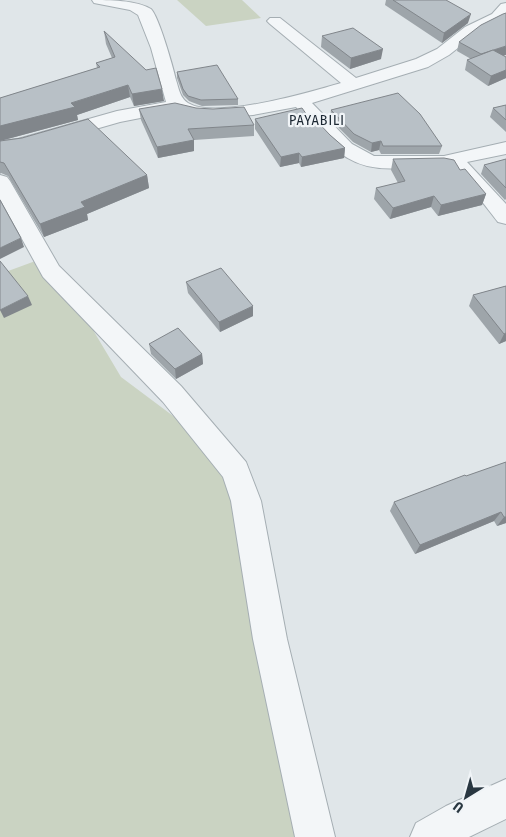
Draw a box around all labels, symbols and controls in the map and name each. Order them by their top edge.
district label: PAYABILI [289,112,345,129]
north arrow [441,772,491,822]
text: U [450,798,467,816]

